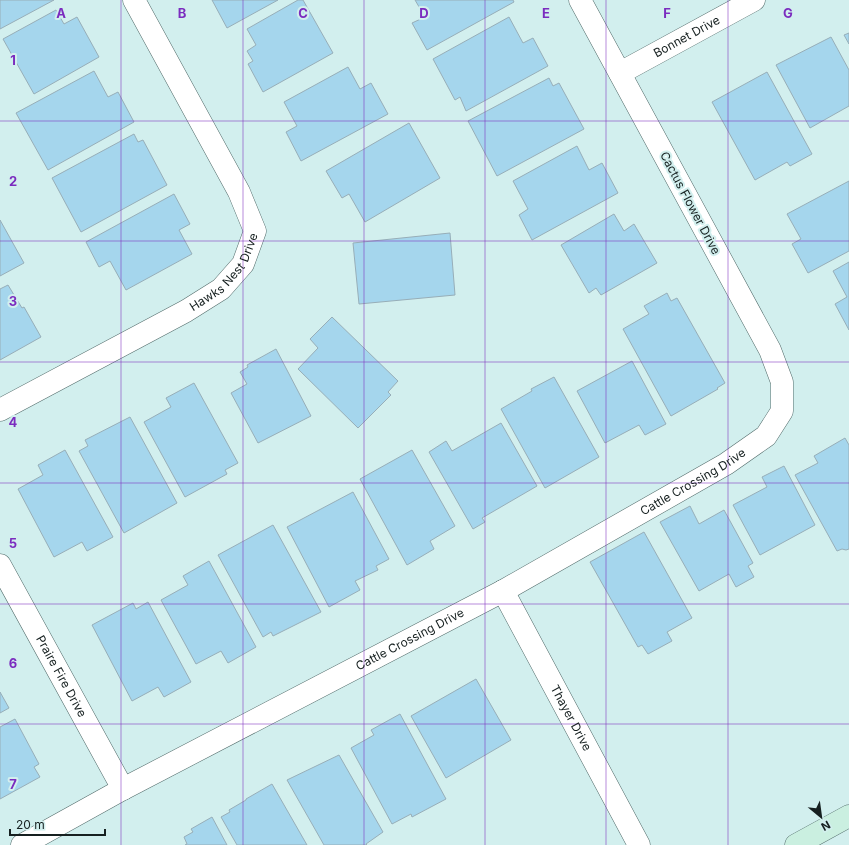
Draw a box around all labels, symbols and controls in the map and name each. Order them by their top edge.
text: A [56,5,66,21]
text: B [178,5,187,21]
text: C [298,5,308,21]
text: D [419,5,429,21]
text: E [542,5,550,21]
text: F [663,5,671,21]
text: G [783,5,793,21]
street label: Bonnet Drive [651,12,722,60]
text: 1 [10,52,16,68]
street label: Cactus Flower Drive [657,149,724,257]
text: 2 [9,173,17,189]
street label: Hawks Nest Drive [187,231,261,314]
text: 3 [9,293,17,309]
text: 4 [9,414,18,430]
street label: Cattle Crossing Drive [637,445,748,518]
text: 5 [9,535,17,551]
street label: Cattle Crossing Drive [353,605,466,673]
street label: Praire Fire Drive [33,633,90,720]
text: 6 [9,655,17,671]
street label: Thayer Drive [548,682,595,753]
text: 7 [9,776,17,792]
north arrow [801,797,841,837]
scale bar [10,811,105,837]
text: 20 m [16,817,45,832]
text: N [819,818,833,834]

